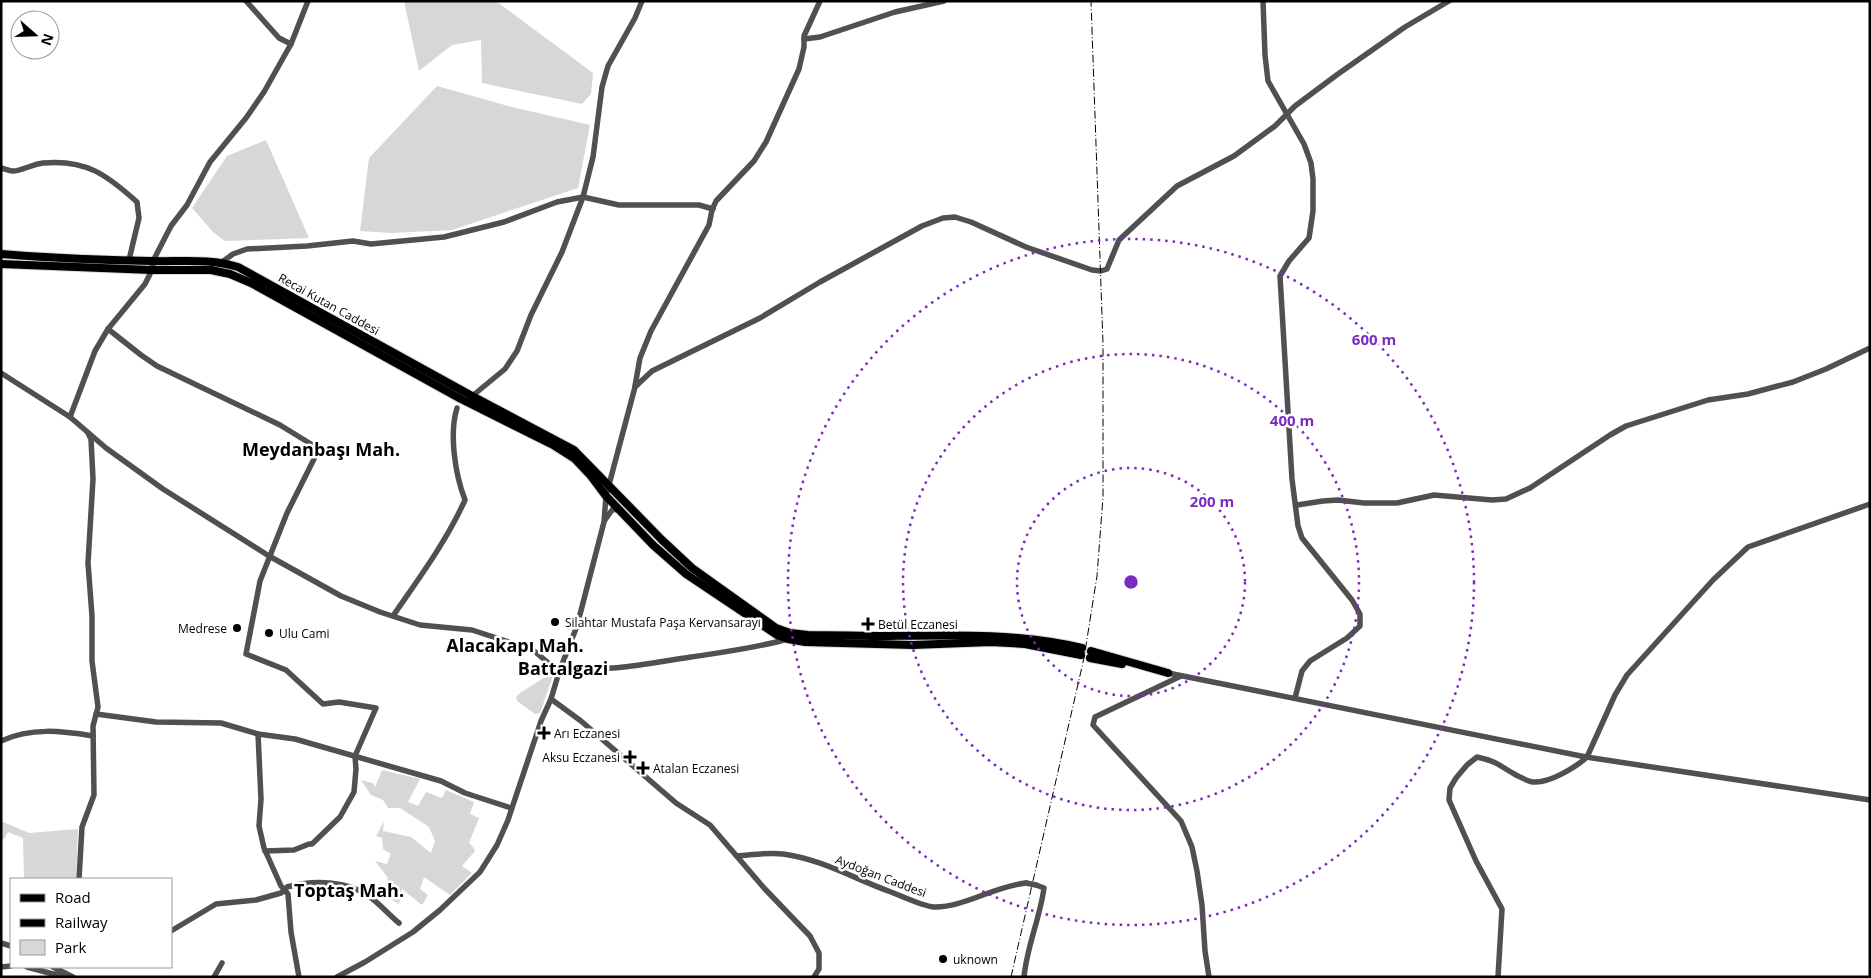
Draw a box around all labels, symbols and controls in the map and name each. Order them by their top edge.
north arrow [10,10,60,60]
text: N [37,31,59,48]
street label: Recai Kutan Caddesi [275,269,383,339]
text: 600 m [1352,329,1396,349]
text: 400 m [1270,410,1314,430]
district label: Meydanbaşı Mah. [242,437,400,461]
text: 200 m [1190,491,1234,511]
centre of rings [1122,573,1140,591]
place label: Silahtar Mustafa Paşa Kervansarayı [565,614,761,631]
marker: Silahtar Mustafa Paşa Kervansarayı [549,616,561,628]
place label: Betül Eczanesi [878,616,958,633]
marker: Betül Eczanesi [862,618,874,630]
place label: Medrese [178,620,227,637]
marker: Medrese [231,622,243,634]
place label: Ulu Cami [279,625,330,642]
marker: Ulu Cami [263,627,275,639]
district label: Alacakapı Mah. [446,633,584,657]
district label: Battalgazi [518,656,608,680]
place label: Arı Eczanesi [554,725,620,742]
marker: Arı Eczanesi [538,727,550,739]
place label: Aksu Eczanesi [542,749,620,766]
marker: Aksu Eczanesi [624,751,636,763]
place label: Atalan Eczanesi [653,760,739,777]
marker: Atalan Eczanesi [637,762,649,774]
street label: Aydoğan Caddesi [833,851,929,901]
legend [10,878,172,968]
district label: Toptaş Mah. [294,878,404,902]
text: Road [55,887,91,907]
text: Railway [55,912,108,932]
text: Park [55,937,86,957]
place label: uknown [953,951,998,968]
marker: uknown [937,953,949,965]

